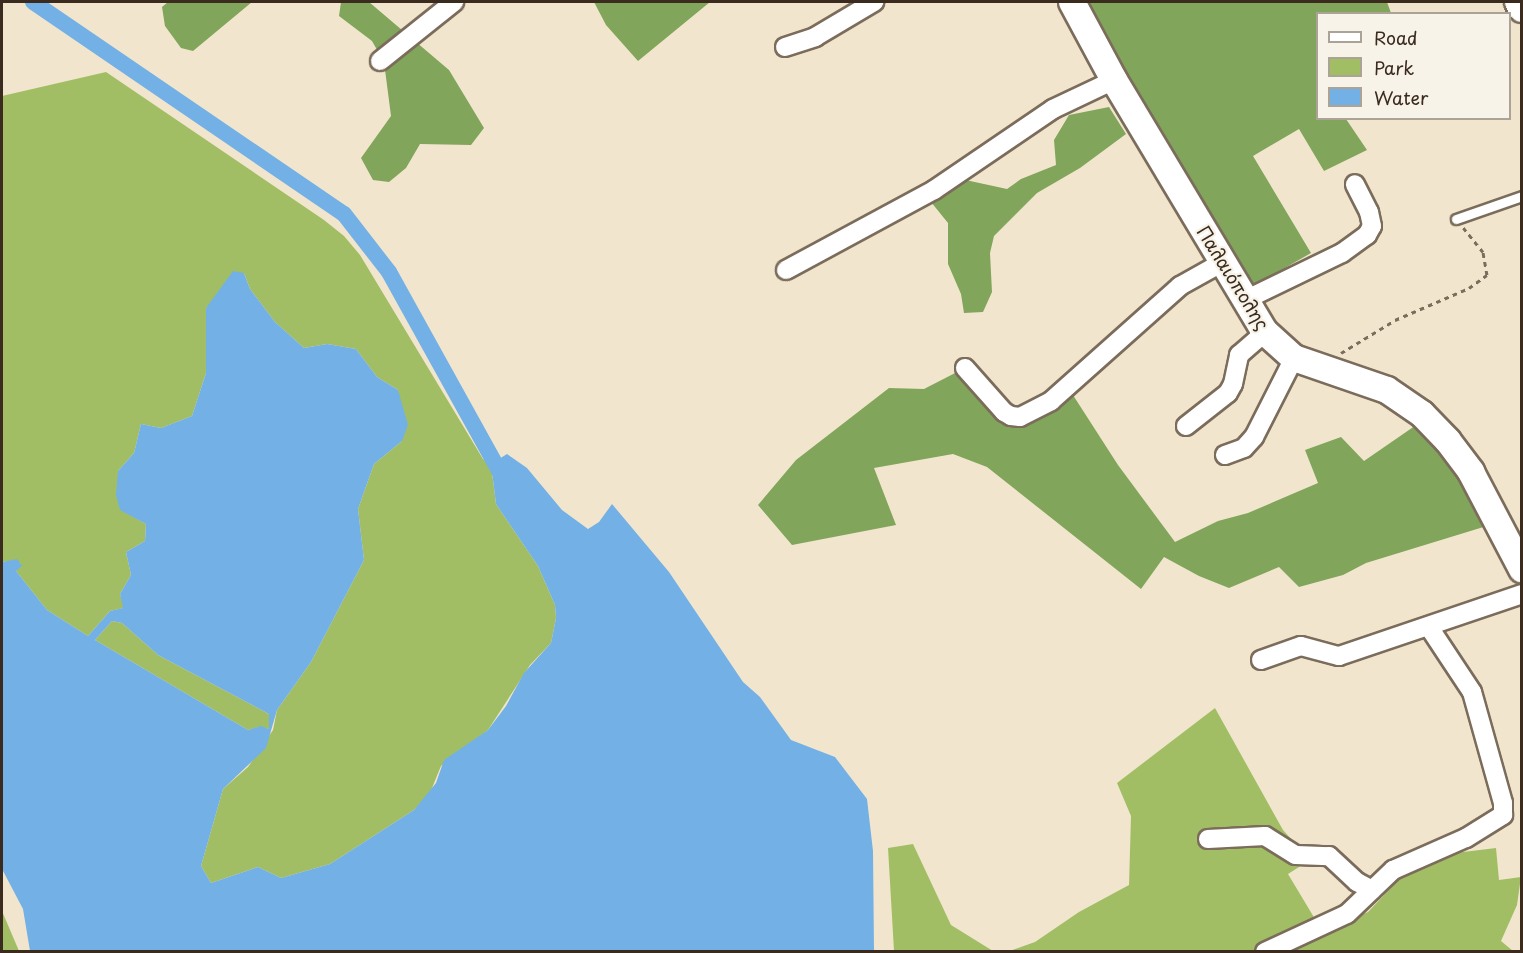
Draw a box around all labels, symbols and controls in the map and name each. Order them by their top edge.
legend [1316,12,1511,120]
text: Road [1374,24,1418,51]
text: Park [1374,54,1414,81]
text: Water [1374,84,1428,111]
street label: Παλαιόπολης [1192,222,1274,334]

